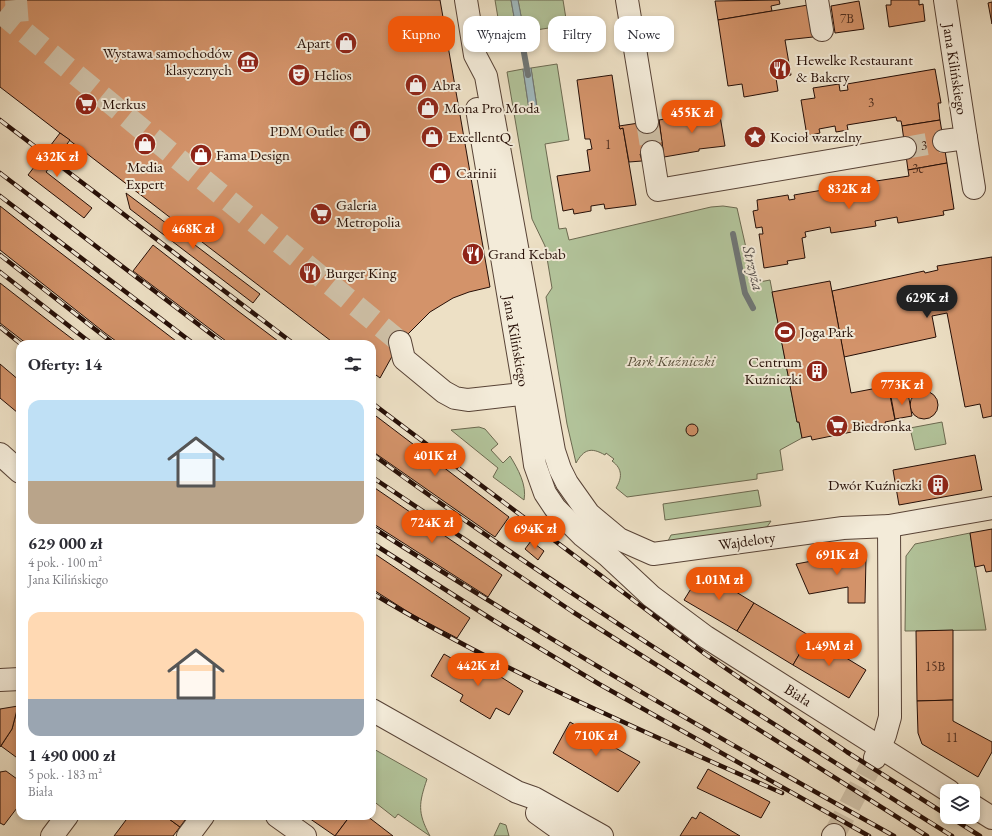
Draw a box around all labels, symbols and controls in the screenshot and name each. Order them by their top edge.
house number: 7B [840,10,854,27]
chip: Kupno [388,16,455,52]
chip: Wynajem [463,16,540,52]
chip: Filtry [548,16,606,52]
chip: Nowe [614,16,674,52]
street label: Jana Kilińskiego [939,20,972,116]
shop icon: Apart [333,30,359,56]
place label: Apart [295,33,330,52]
place label: Wystawa samochodów klasycznych [103,43,233,79]
museum icon: Wystawa samochodów klasycznych [235,49,261,75]
place label: Hewelke Restaurant & Bakery [796,50,913,86]
restaurant icon: Hewelke Restaurant & Bakery [767,56,793,82]
theatre icon: Helios [286,62,312,88]
place label: Helios [314,65,352,84]
shop icon: Abra [403,72,429,98]
place label: Abra [431,75,461,94]
supermarket icon: Merkus [73,91,99,117]
place label: Merkus [102,94,146,113]
house number: 3 [868,94,874,111]
shop icon: Mona Pro Moda [415,95,441,121]
place label: Mona Pro Moda [444,98,539,117]
pin: 455K zł [655,100,729,134]
text: 455K zł [670,104,714,121]
shop icon: PDM Outlet [347,118,373,144]
place label: PDM Outlet [270,121,344,140]
shop icon: ExcellentQ [419,124,445,150]
place icon: Kocioł warzelny [742,124,768,150]
place label: ExcellentQ [448,127,514,146]
place label: Kocioł warzelny [770,127,862,146]
shop icon: Media Expert [132,131,158,157]
house number: 1 [605,136,611,153]
house number: 3 [921,137,927,154]
shop icon: Fama Design [188,142,214,168]
pin: 432K zł [20,144,94,178]
place label: Fama Design [216,145,290,164]
text: 432K zł [35,148,79,165]
place label: Media Expert [126,157,164,193]
shop icon: Carinii [427,160,453,186]
house number: 3c [912,160,924,177]
place label: Carinii [456,163,497,182]
pin: 832K zł [812,176,886,210]
text: 832K zł [827,180,871,197]
place label: Galeria Metropolia [336,195,400,231]
supermarket icon: Galeria Metropolia [308,201,334,227]
pin: 468K zł [156,216,230,250]
text: 468K zł [171,220,215,237]
restaurant icon: Grand Kebab [460,241,486,267]
water label: Strzyża [738,242,769,293]
place label: Grand Kebab [488,244,566,263]
restaurant icon: Burger King [297,260,323,286]
place label: Burger King [326,263,397,282]
pin: 629K zł [890,285,964,319]
text: 629K zł [905,289,949,306]
street label: Jana Kilińskiego [499,292,534,388]
sports icon: Joga Park [772,319,798,345]
place label: Joga Park [798,322,855,341]
park label: Park Kuźniczki [627,351,716,370]
place label: Centrum Kuźniczki [745,352,802,388]
text: Oferty: 14 [28,353,102,375]
icon: filters [342,353,364,375]
building icon: Centrum Kuźniczki [804,358,830,384]
pin: 773K zł [865,372,939,406]
text: 773K zł [880,376,924,393]
supermarket icon: Biedronka [824,413,850,439]
place label: Biedronka [852,416,911,435]
icon: home [160,426,232,498]
pin: 401K zł [398,443,472,477]
text: 401K zł [413,447,457,464]
building icon: Dwór Kuźniczki [925,472,951,498]
place label: Dwór Kuźniczki [828,475,922,494]
pin: 724K zł [395,510,469,544]
text: 724K zł [410,514,454,531]
pin: 694K zł [498,516,572,550]
text: 694K zł [513,520,557,537]
street label: Wajdeloty [717,527,777,554]
text: 629 000 zł [28,532,102,554]
pin: 691K zł [800,542,874,576]
text: 691K zł [815,546,859,563]
text: 4 pok. · 100 m² [28,554,102,571]
pin: 1.01M zł [678,567,760,601]
text: Jana Kilińskiego [28,571,108,588]
text: 1.01M zł [695,571,743,588]
pin: 1.49M zł [788,633,870,667]
text: 1.49M zł [805,637,853,654]
icon: home [160,638,232,710]
pin: 442K zł [441,653,515,687]
text: 442K zł [456,657,500,674]
house number: 15B [925,658,945,675]
street label: Biała [781,679,815,710]
pin: 710K zł [559,723,633,757]
text: 710K zł [574,727,618,744]
house number: 11 [946,729,958,746]
text: 1 490 000 zł [28,744,115,766]
text: 5 pok. · 183 m² [28,766,102,783]
text: Biała [28,783,53,800]
map controls [940,784,980,824]
button: layers [940,784,980,824]

